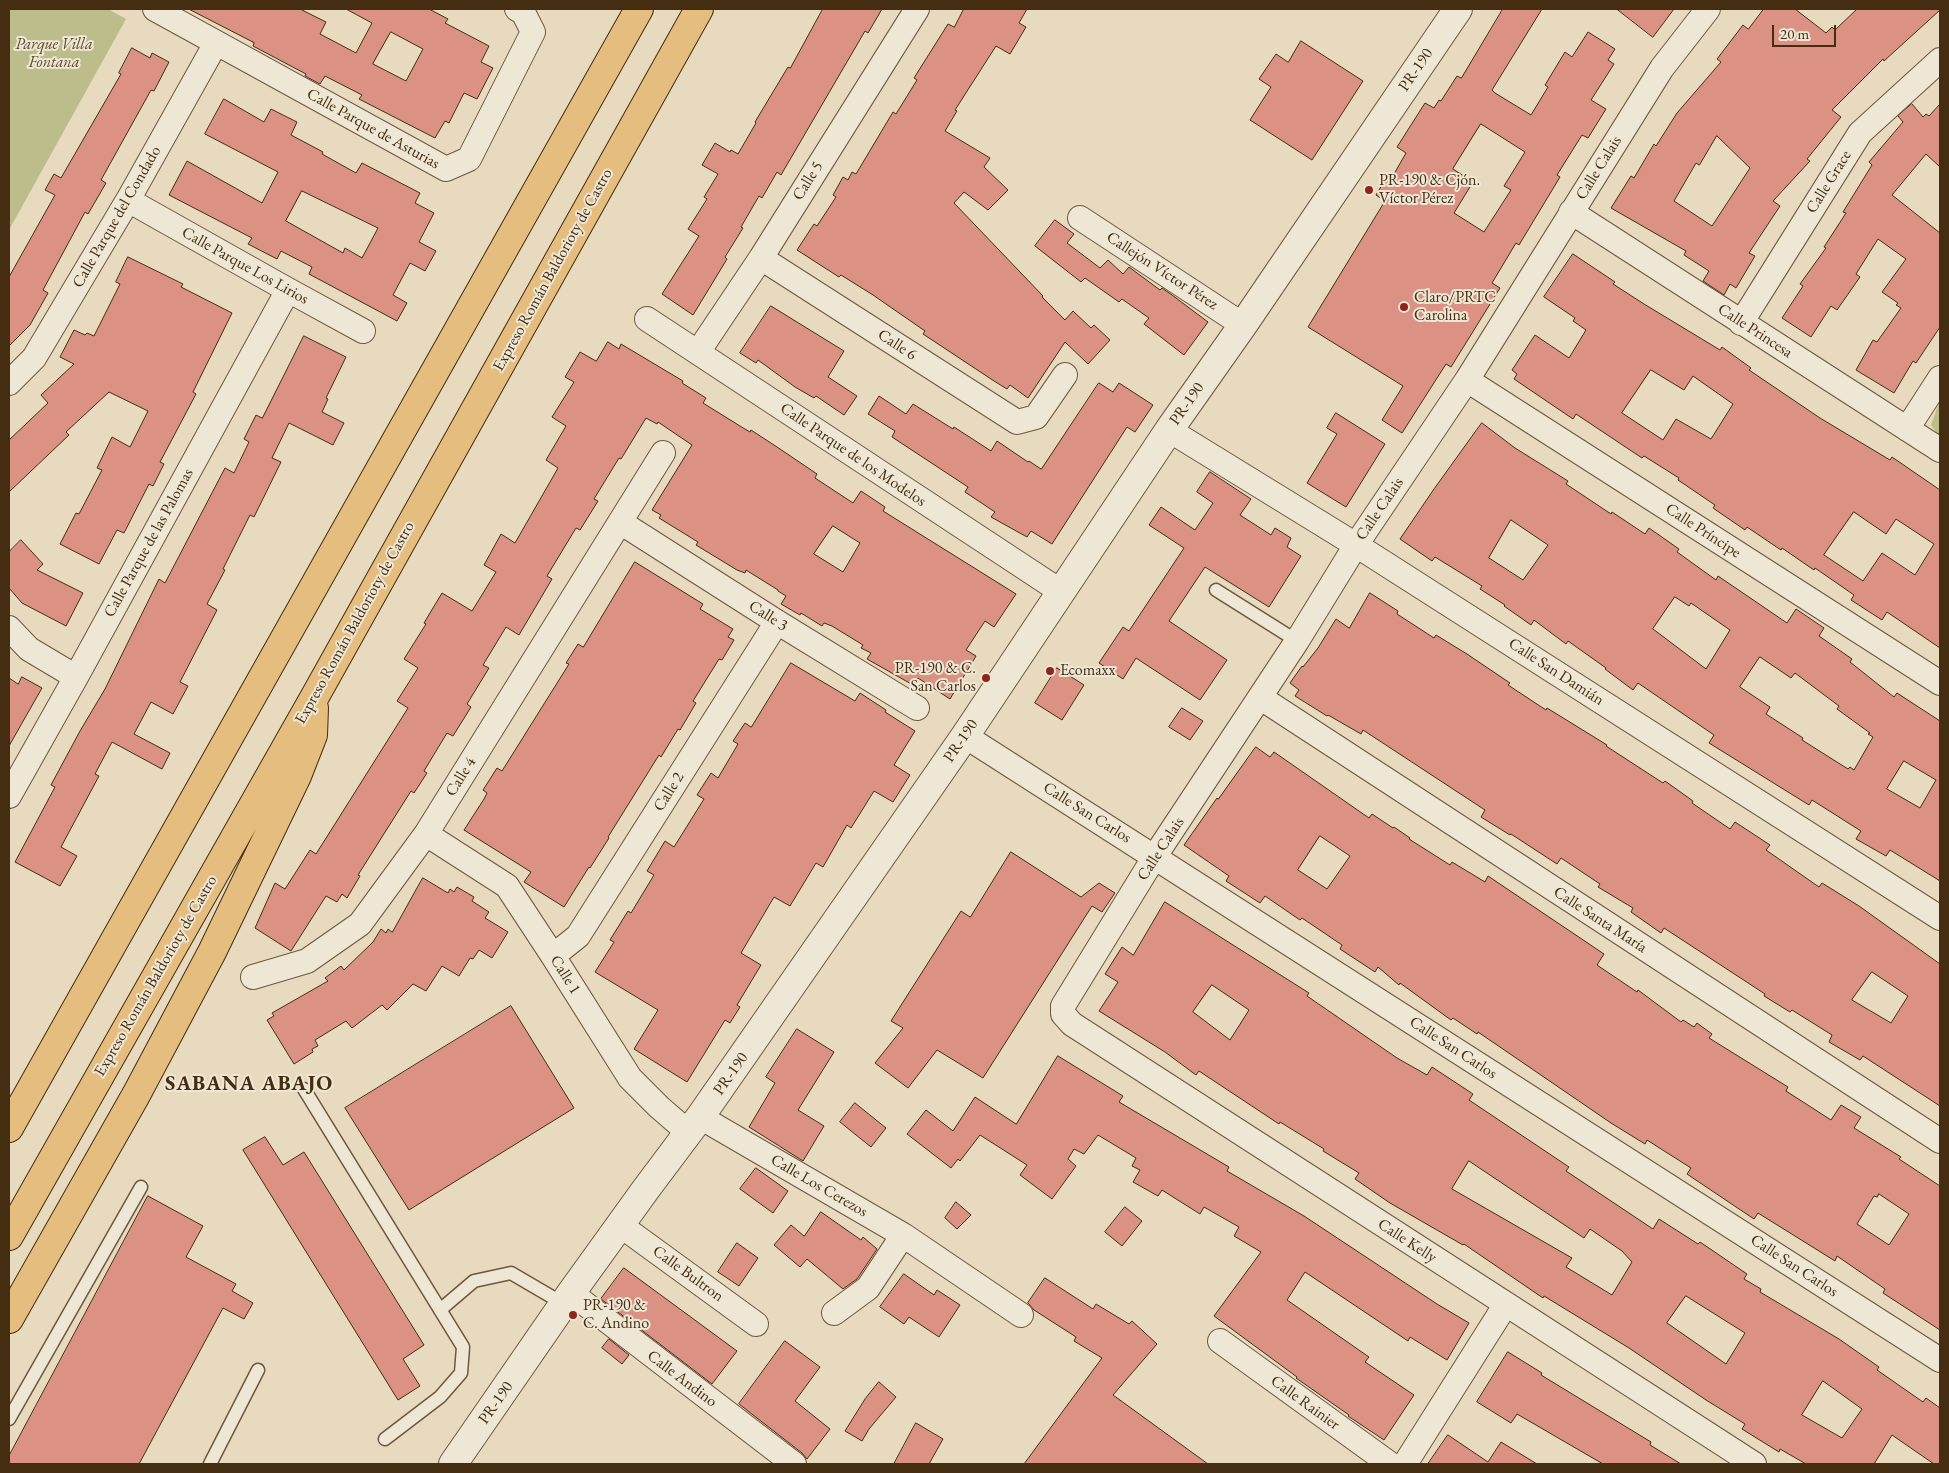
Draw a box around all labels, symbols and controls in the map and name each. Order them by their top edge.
scale bar [1774,15,1838,47]
text: 20 m [1780,24,1809,43]
park label: Parque Villa Fontana [15,35,93,73]
street label: PR-190 [1395,45,1437,95]
street label: Calle Parque de Asturias [303,85,443,173]
street label: Calle Calais [1572,132,1626,204]
street label: Calle Parque del Condado [69,143,165,291]
street label: Calle Grace [1802,147,1856,217]
street label: Calle 5 [789,158,827,204]
street label: Expreso Román Baldorioty de Castro [489,165,617,375]
place label: PR-190 & Cjón. Víctor Pérez [1379,171,1480,209]
marker: PR-190 & Cjón. Víctor Pérez [1363,184,1375,196]
street label: Calle Parque Los Lirios [178,223,312,309]
street label: Callejón Víctor Pérez [1103,228,1221,314]
place label: Claro/PRTC Carolina [1414,288,1496,326]
street label: Calle Princesa [1714,300,1796,362]
marker: Claro/PRTC Carolina [1398,301,1410,313]
street label: Calle 6 [874,325,920,365]
street label: PR-190 [1165,379,1209,429]
street label: Calle Parque de los Modelos [776,399,930,511]
street label: Calle Parque de las Palomas [100,465,198,621]
street label: Calle Calais [1352,474,1408,544]
street label: Calle Príncipe [1662,499,1744,563]
street label: Expreso Román Baldorioty de Castro [291,518,419,728]
street label: Calle 3 [745,597,791,635]
street label: Calle San Damián [1505,634,1607,710]
place label: PR-190 & C. San Carlos [895,659,976,697]
place label: Ecomaxx [1060,661,1115,681]
marker: Ecomaxx [1044,665,1056,677]
marker: PR-190 & C. San Carlos [980,672,992,684]
street label: PR-190 [940,716,982,766]
street label: Calle 4 [442,754,480,800]
street label: Calle 2 [650,769,688,815]
street label: Calle San Carlos [1039,778,1135,848]
street label: Calle Calais [1133,814,1189,884]
street label: Expreso Román Baldorioty de Castro [91,872,221,1080]
street label: Calle Santa María [1550,883,1650,957]
street label: Calle 1 [546,952,584,998]
street label: Calle San Carlos [1406,1013,1500,1083]
street label: PR-190 [709,1049,753,1099]
district label: SABANA ABAJO [163,1071,335,1097]
street label: Calle Los Cerezos [767,1150,871,1222]
street label: Calle Kelly [1374,1215,1440,1267]
street label: Calle San Carlos [1747,1231,1841,1301]
street label: Calle Bultron [649,1242,727,1306]
place label: PR-190 & C. Andino [583,1296,649,1334]
marker: PR-190 & C. Andino [567,1309,579,1321]
street label: Calle Andino [643,1346,721,1412]
street label: Calle Rainier [1267,1372,1343,1434]
street label: PR-190 [474,1378,518,1428]

